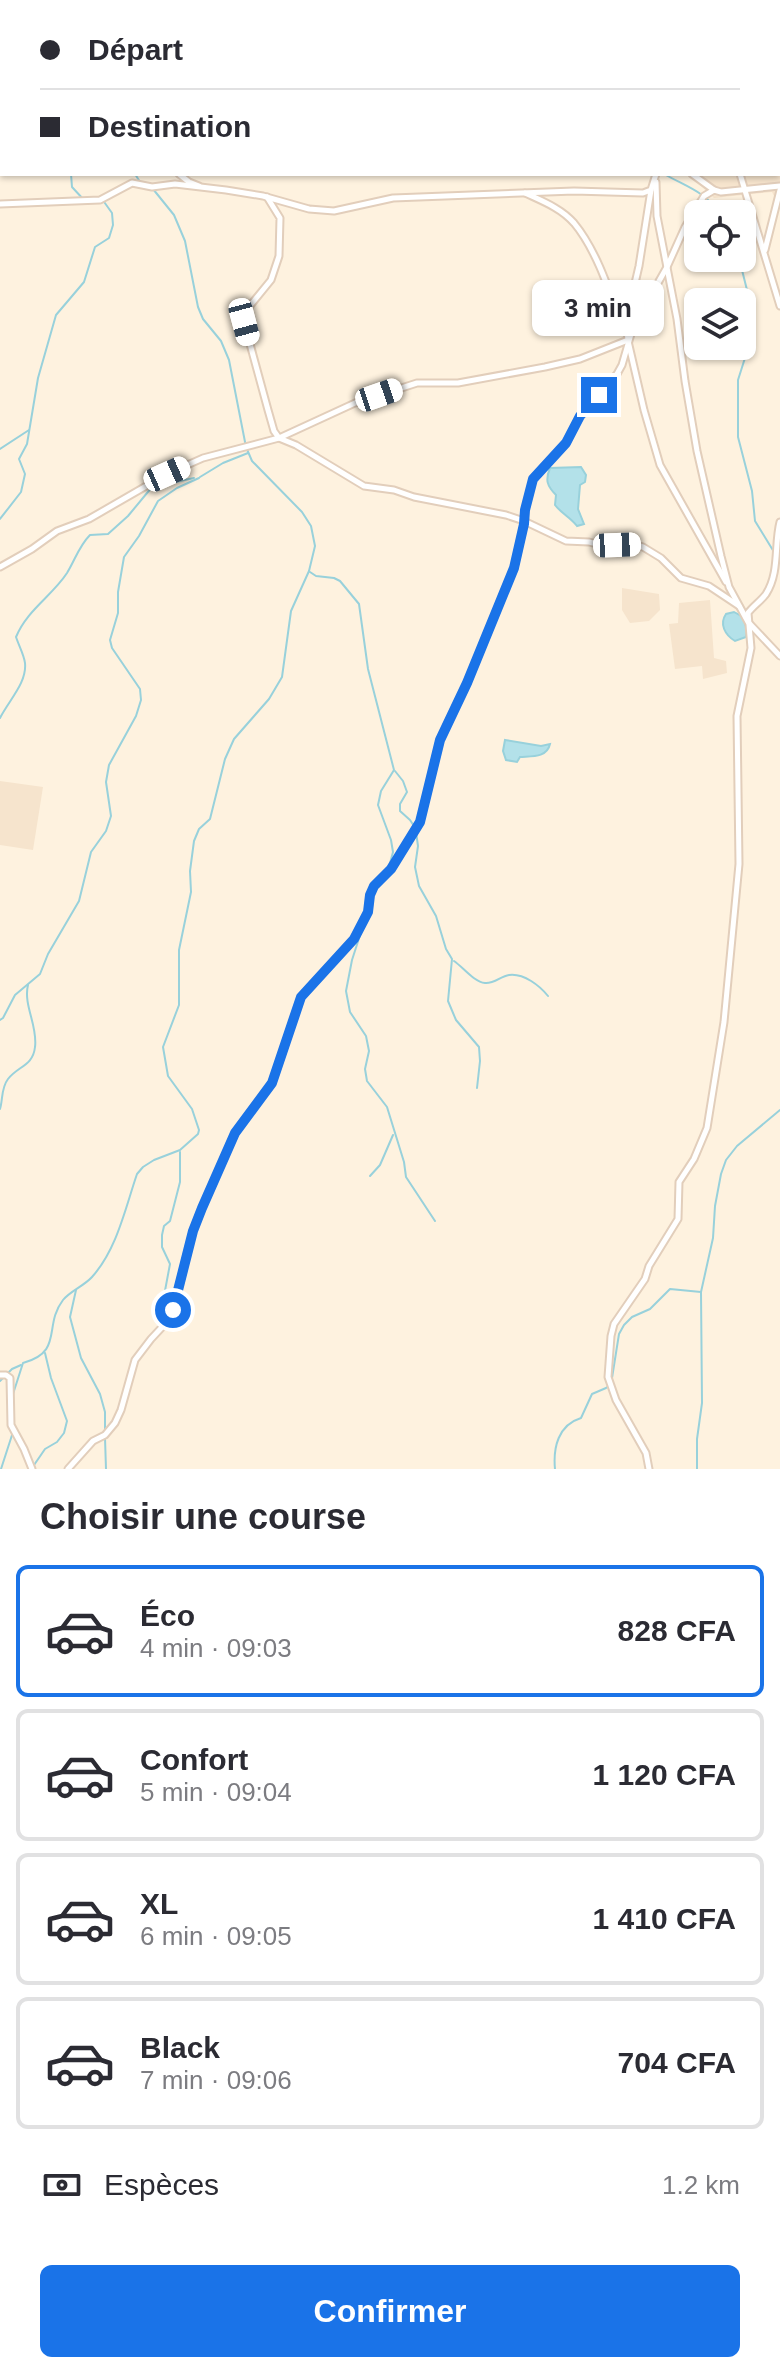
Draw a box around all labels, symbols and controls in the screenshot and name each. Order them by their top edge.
text: Départ [88,33,183,66]
text: Destination [88,110,251,143]
map controls [684,200,756,360]
button: locate [684,200,756,272]
callout: 3 min [533,279,665,335]
button: layers [684,288,756,360]
text: 3 min [564,293,632,323]
car [226,296,262,348]
car [352,376,406,414]
route end [581,377,617,413]
car [140,453,194,495]
car [593,532,641,558]
route start [155,1292,191,1328]
text: Choisir une course [40,1496,366,1537]
icon: car [44,1595,116,1667]
text: Éco [140,1599,195,1632]
text: 828 CFA [618,1614,736,1647]
text: 4 min · 09:03 [140,1633,292,1663]
icon: car [44,1739,116,1811]
text: Confort [140,1743,248,1776]
text: 1 120 CFA [593,1758,736,1791]
text: 5 min · 09:04 [140,1777,292,1807]
icon: car [44,1883,116,1955]
text: XL [140,1887,178,1920]
text: 1 410 CFA [593,1902,736,1935]
text: 6 min · 09:05 [140,1921,292,1951]
icon: car [44,2027,116,2099]
text: Black [140,2031,220,2064]
text: 704 CFA [618,2046,736,2079]
text: 7 min · 09:06 [140,2065,292,2095]
icon: cash [40,2163,84,2207]
text: Espèces [104,2168,219,2201]
text: 1.2 km [662,2170,740,2200]
button: Confirmer [40,2265,740,2357]

